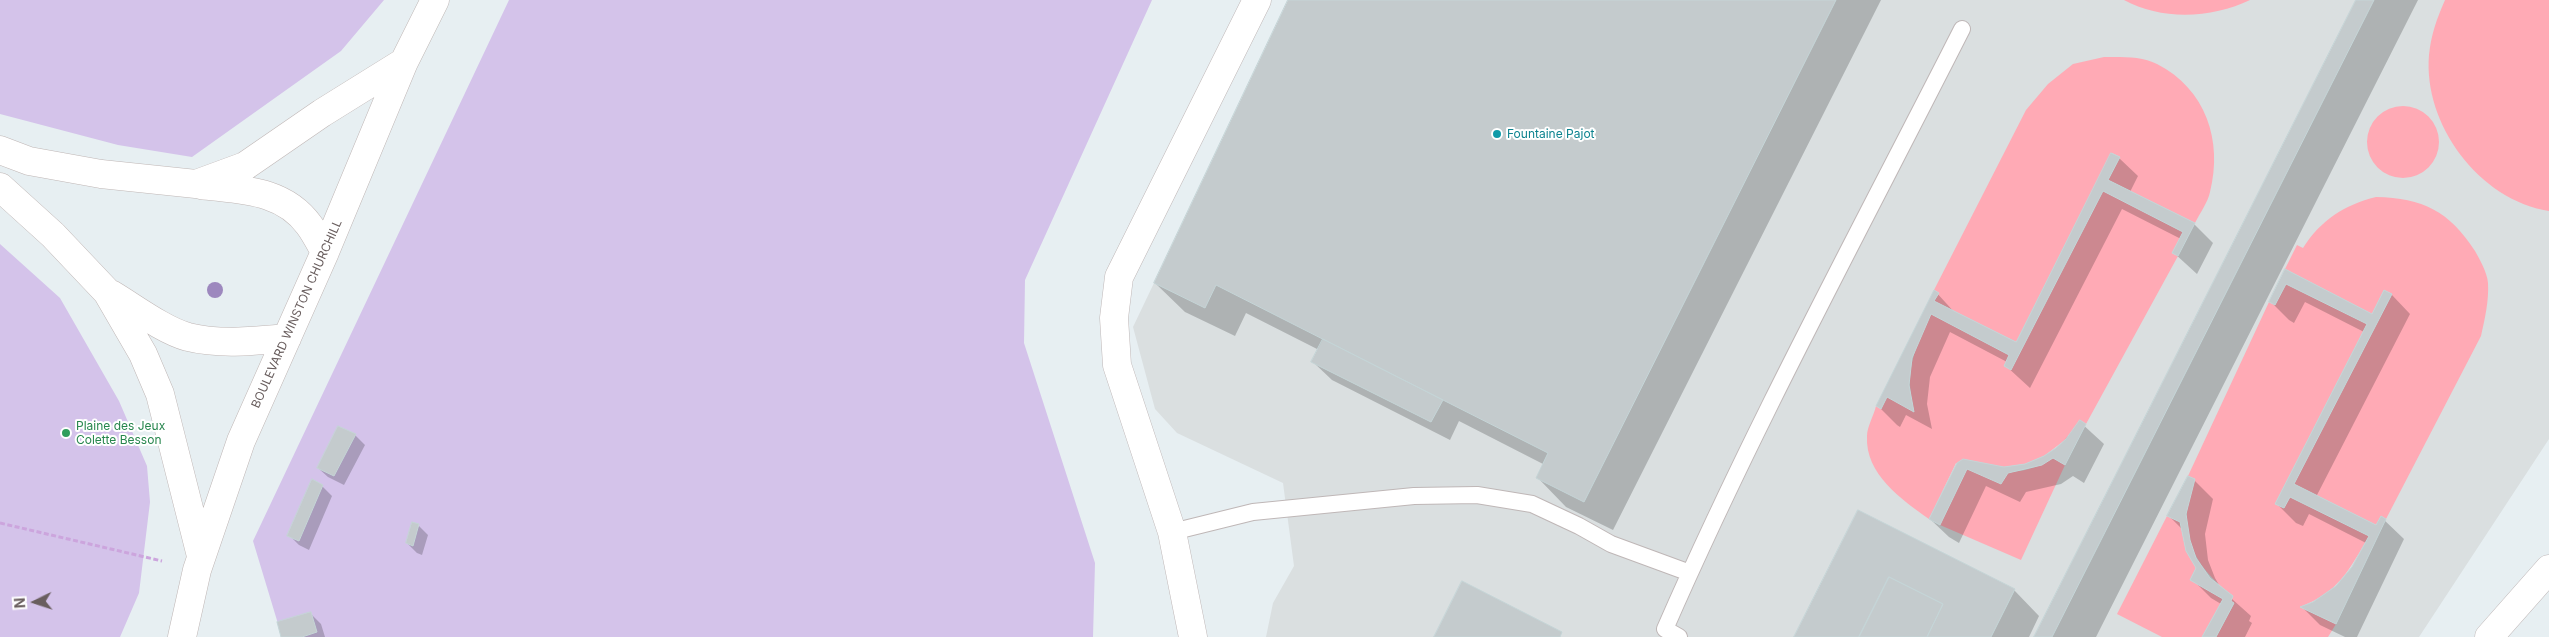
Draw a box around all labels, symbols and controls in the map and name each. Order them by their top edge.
place label: Fountaine Pajot [1507,127,1595,141]
marker: Fountaine Pajot [1491,128,1503,140]
street label: BOULEVARD WINSTON CHURCHILL [249,217,345,411]
place label: Plaine des Jeux Colette Besson [76,419,165,447]
marker: Plaine des Jeux Colette Besson [60,427,72,439]
north arrow [10,577,60,627]
text: N [11,597,28,609]

